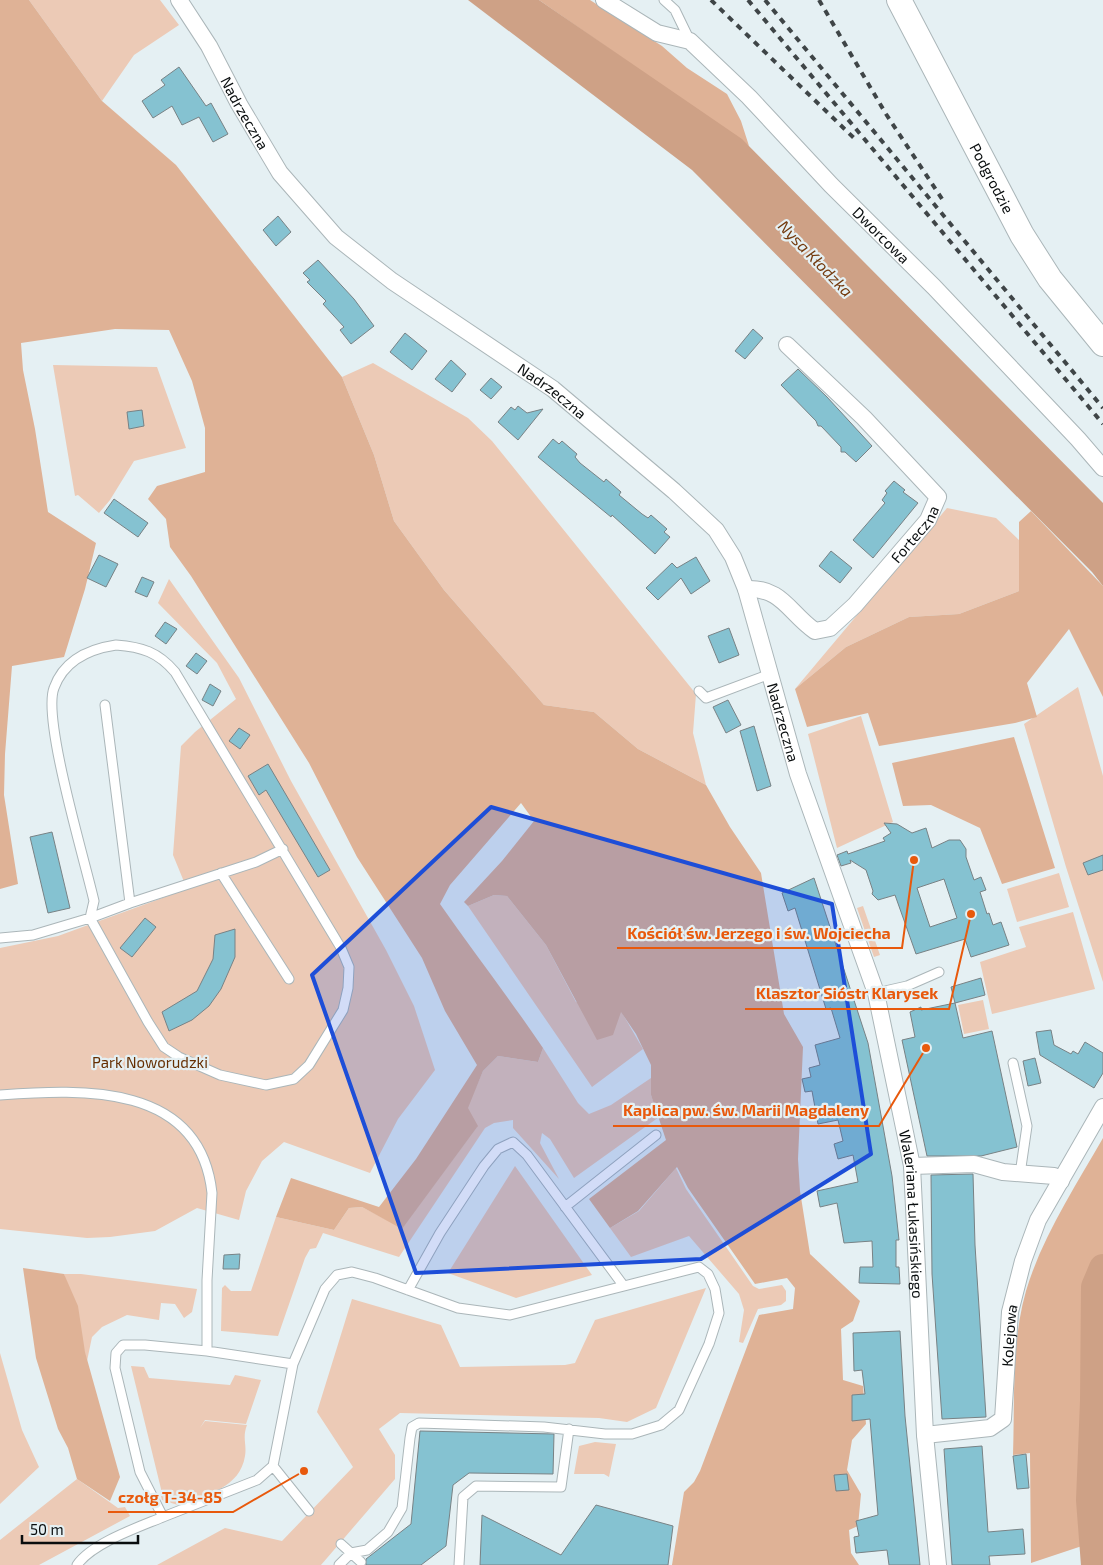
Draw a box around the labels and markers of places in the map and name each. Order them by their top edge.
callout: Kościół św. Jerzego i św. Wojciecha [617,917,902,948]
callout: Klasztor Sióstr Klarysek [745,978,949,1009]
callout: Kaplica pw. św. Marii Magdaleny [613,1095,879,1126]
callout: czołg T-34-85 [108,1481,233,1512]

